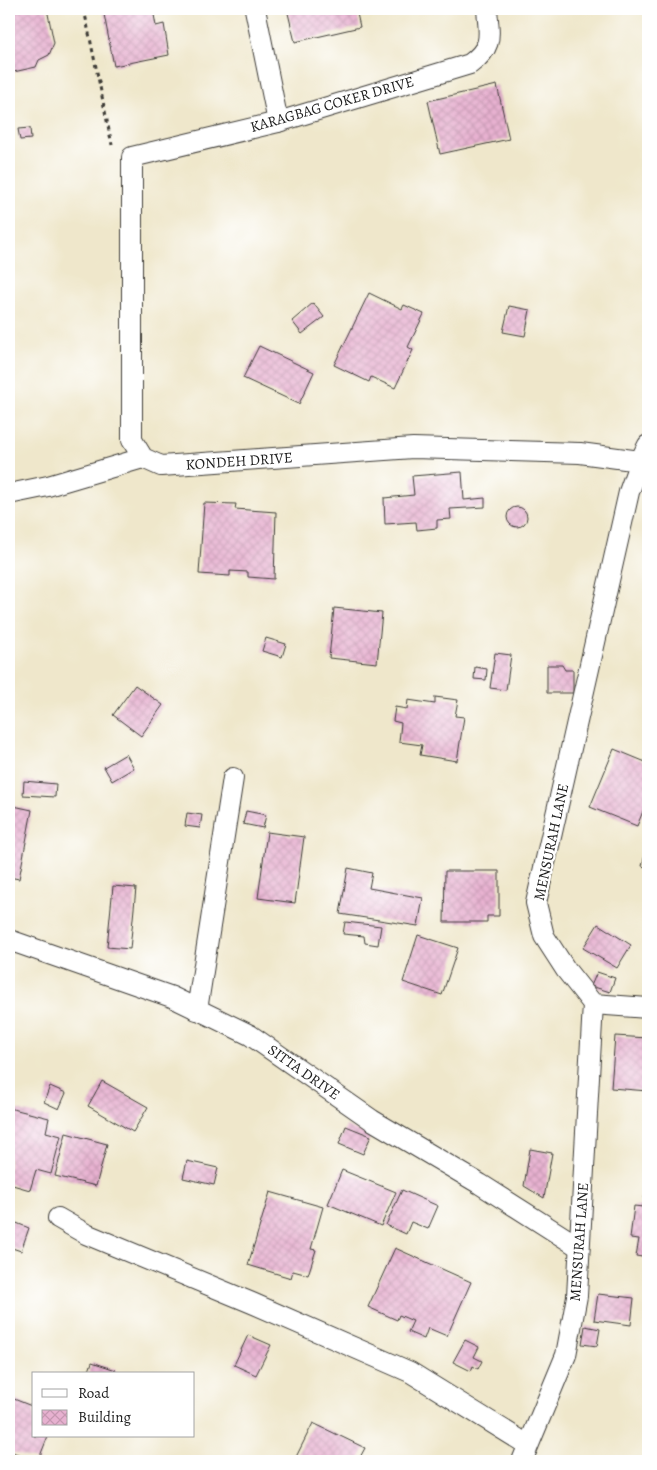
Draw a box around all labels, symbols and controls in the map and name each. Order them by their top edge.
street label: KARAGBAG COKER DRIVE [248,71,416,137]
street label: KONDEH DRIVE [185,447,293,475]
street label: MENSURAH LANE [529,782,573,902]
street label: SITTA DRIVE [264,1040,344,1104]
street label: MENSURAH LANE [565,1182,593,1302]
legend [32,1372,195,1438]
text: Road [78,1383,110,1403]
text: Building [78,1407,131,1427]

